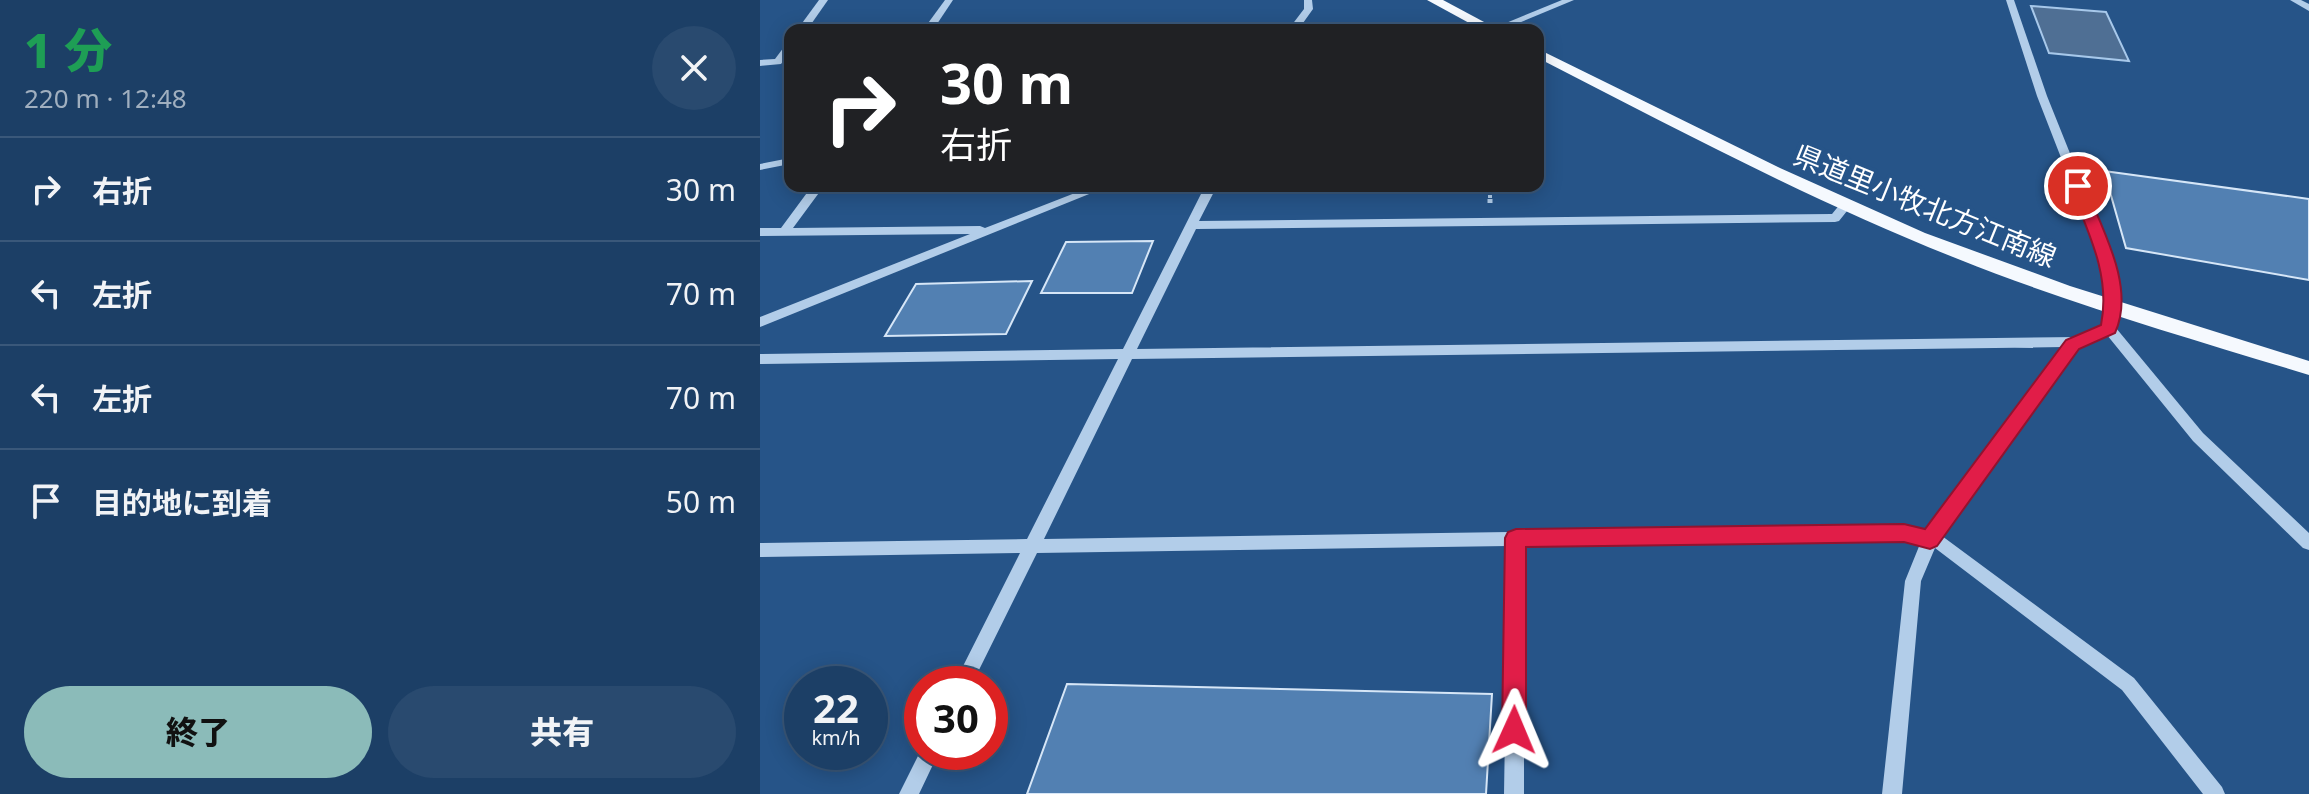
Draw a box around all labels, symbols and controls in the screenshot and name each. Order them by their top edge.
text: 1 分 [24,17,112,82]
button: close [652,26,736,110]
text: 30 m [940,44,1073,120]
icon: right [808,56,912,160]
text: 220 m · 12:48 [24,80,187,116]
text: 右折 [940,120,1012,169]
street label: 県道里小牧北方江南線 [1788,135,2062,275]
pin [2044,152,2112,220]
icon: arrive [2056,164,2100,208]
icon: right [24,167,68,211]
text: 30 m [666,169,736,210]
text: 右折 [92,170,152,211]
icon: left [24,271,68,315]
text: 70 m [666,273,736,314]
text: 左折 [92,274,152,315]
icon: left [24,375,68,419]
text: 70 m [666,377,736,418]
text: 左折 [92,378,152,419]
icon: arrive [24,479,68,523]
text: 50 m [666,481,736,522]
text: 目的地に到着 [92,482,272,523]
speed limit sign: 30 [904,666,1008,770]
text: 22 [813,680,859,735]
button: 終了 [24,686,372,778]
button: 共有 [388,686,736,778]
position arrow [1472,688,1556,772]
text: km/h [811,724,861,751]

